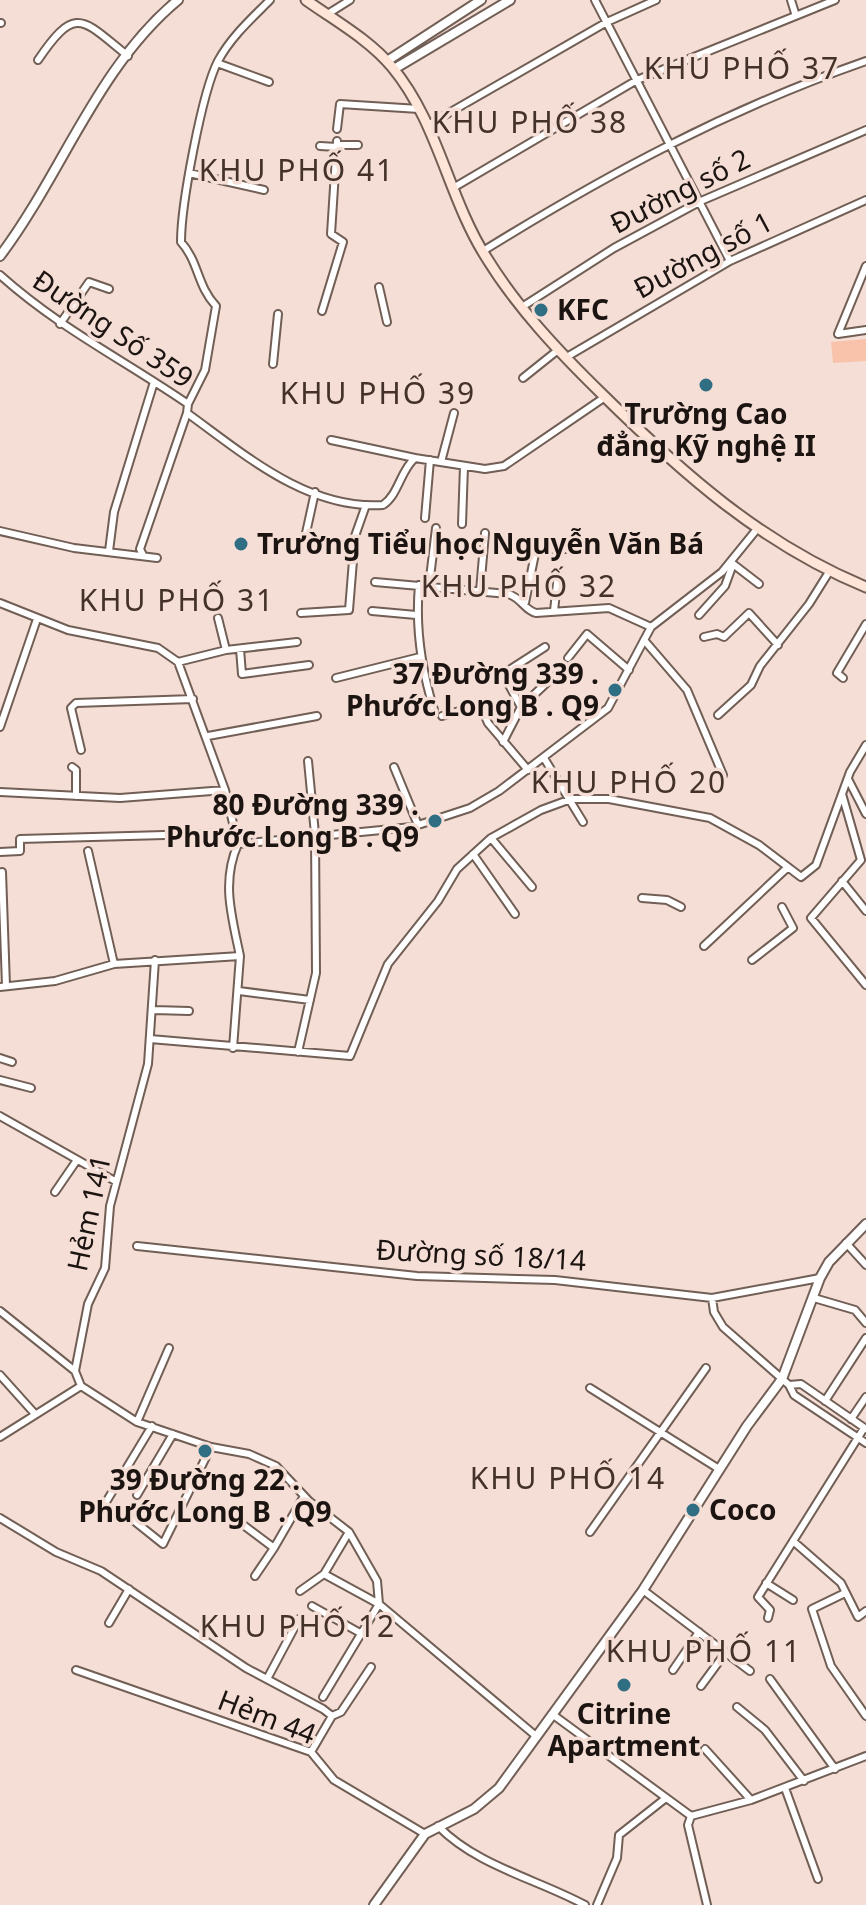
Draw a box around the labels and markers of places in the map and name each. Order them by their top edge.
place label: KFC [557,290,609,328]
marker: KFC [532,301,550,319]
marker: Trường Cao đẳng Kỹ nghệ II [697,376,715,394]
place label: Trường Cao đẳng Kỹ nghệ II [596,394,816,464]
place label: Trường Tiểu học Nguyễn Văn Bá [257,524,704,562]
marker: Trường Tiểu học Nguyễn Văn Bá [232,535,250,553]
place label: 37 Đường 339 . Phước Long B . Q9 [346,654,599,724]
marker: 37 Đường 339 . Phước Long B . Q9 [606,681,624,699]
place label: 80 Đường 339 . Phước Long B . Q9 [166,785,419,855]
marker: 80 Đường 339 . Phước Long B . Q9 [426,812,444,830]
marker: 39 Đường 22 . Phước Long B . Q9 [196,1442,214,1460]
place label: 39 Đường 22 . Phước Long B . Q9 [78,1460,332,1530]
place label: Coco [709,1490,776,1528]
marker: Coco [684,1501,702,1519]
marker: Citrine Apartment [615,1676,633,1694]
place label: Citrine Apartment [548,1694,700,1764]

